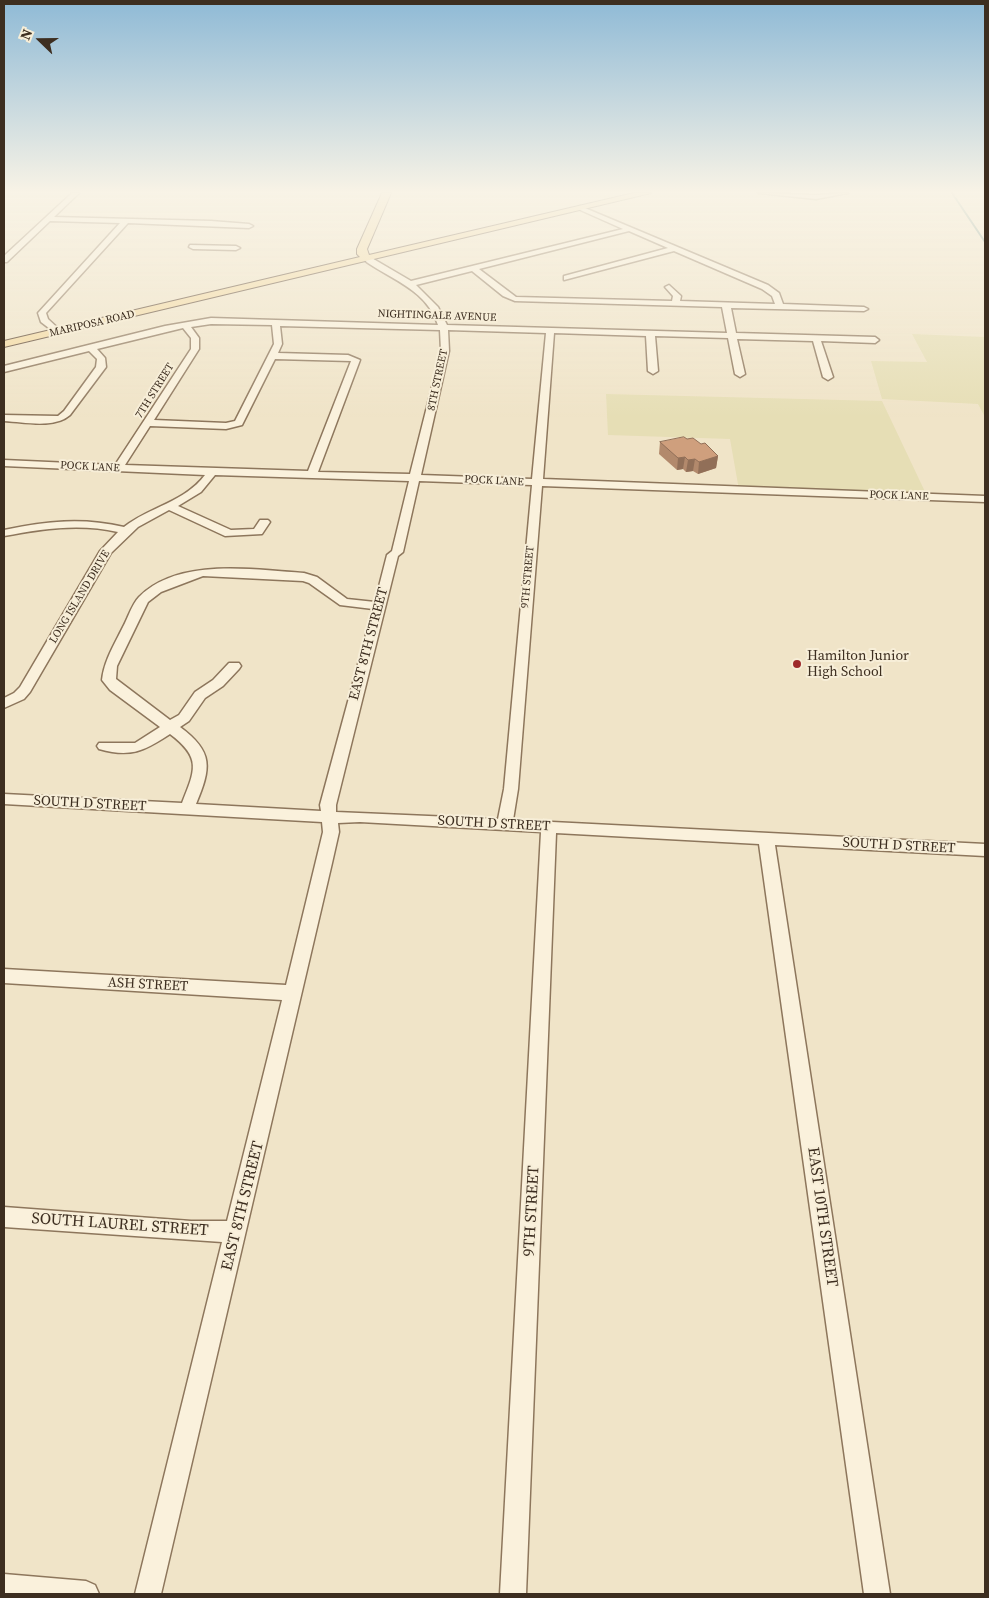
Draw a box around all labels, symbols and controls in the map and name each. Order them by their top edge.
north arrow [15,15,65,65]
text: N [15,26,37,43]
street label: NIGHTINGALE AVENUE [377,307,497,325]
street label: MARIPOSA ROAD [48,308,136,340]
street label: 8TH STREET [425,348,451,412]
street label: 7TH STREET [133,361,177,421]
street label: POCK LANE [60,459,120,475]
street label: POCK LANE [464,473,524,489]
street label: POCK LANE [869,488,929,504]
street label: 9TH STREET [519,545,537,609]
street label: LONG ISLAND DRIVE [47,548,113,646]
street label: EAST 8TH STREET [346,586,392,702]
place label: Hamilton Junior High School [807,648,909,680]
marker: Hamilton Junior High School [791,658,803,670]
street label: SOUTH D STREET [33,793,147,815]
street label: SOUTH D STREET [437,813,551,835]
street label: SOUTH D STREET [842,835,956,857]
street label: ASH STREET [107,975,189,995]
street label: EAST 8TH STREET [218,1139,268,1273]
street label: EAST 10TH STREET [803,1146,841,1288]
street label: 9TH STREET [520,1165,544,1257]
street label: SOUTH LAUREL STREET [31,1209,209,1241]

